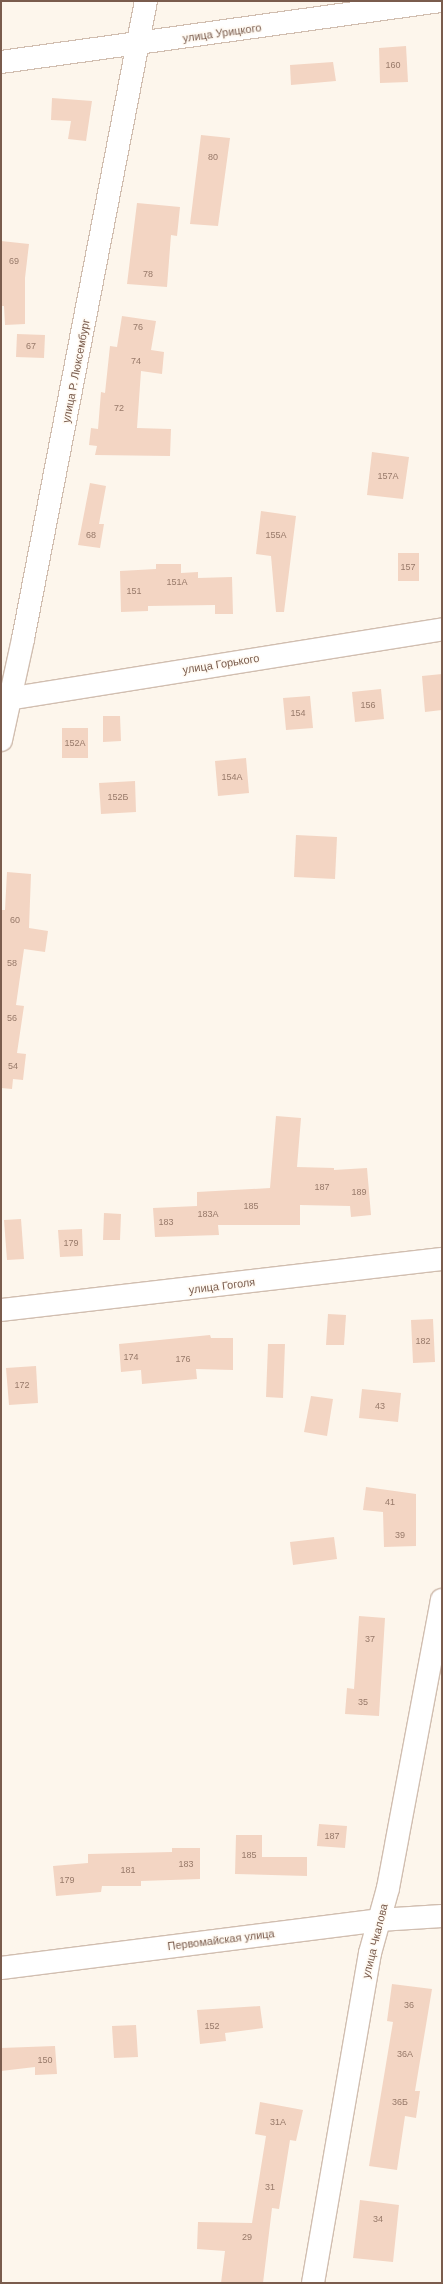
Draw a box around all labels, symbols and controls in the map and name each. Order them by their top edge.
street label: улица Урицкого [182,21,262,45]
house number: 160 [385,60,401,70]
house number: 80 [208,152,218,162]
house number: 69 [9,256,19,266]
house number: 78 [143,269,153,279]
street label: улица Р. Люксембург [59,318,93,424]
house number: 76 [133,322,143,332]
house number: 67 [26,341,36,351]
house number: 74 [131,356,141,366]
house number: 72 [114,403,124,413]
house number: 157А [377,471,399,481]
house number: 68 [86,530,96,540]
house number: 155А [265,530,287,540]
house number: 157 [400,562,416,572]
house number: 151А [166,577,188,587]
house number: 151 [126,586,142,596]
street label: улица Горького [182,651,260,677]
house number: 156 [360,700,376,710]
house number: 154 [290,708,306,718]
house number: 152А [64,738,86,748]
house number: 154А [221,772,243,782]
house number: 152Б [108,792,128,802]
house number: 60 [10,915,20,925]
house number: 58 [7,958,17,968]
house number: 56 [7,1013,17,1023]
house number: 54 [8,1061,18,1071]
house number: 187 [314,1182,330,1192]
house number: 189 [351,1187,367,1197]
house number: 185 [243,1201,259,1211]
house number: 183А [197,1209,219,1219]
house number: 183 [158,1217,174,1227]
house number: 179 [63,1238,79,1248]
street label: улица Гоголя [188,1275,256,1297]
house number: 182 [415,1336,431,1346]
house number: 174 [123,1352,139,1362]
house number: 176 [175,1354,191,1364]
house number: 172 [14,1380,30,1390]
house number: 43 [375,1401,385,1411]
house number: 41 [385,1497,395,1507]
house number: 39 [395,1530,405,1540]
house number: 37 [365,1634,375,1644]
house number: 35 [358,1697,368,1707]
house number: 187 [324,1831,340,1841]
house number: 185 [241,1850,257,1860]
house number: 183 [178,1859,194,1869]
house number: 181 [120,1865,136,1875]
house number: 179 [59,1875,75,1885]
street label: улица Чкалова [359,1902,391,1980]
street label: Первомайская улица [167,1927,275,1953]
house number: 36 [404,2000,414,2010]
house number: 152 [204,2021,220,2031]
house number: 36А [397,2049,413,2059]
house number: 150 [37,2055,53,2065]
house number: 36Б [392,2097,408,2107]
house number: 31А [270,2117,286,2127]
house number: 31 [265,2182,275,2192]
house number: 34 [373,2214,383,2224]
house number: 29 [242,2232,252,2242]

